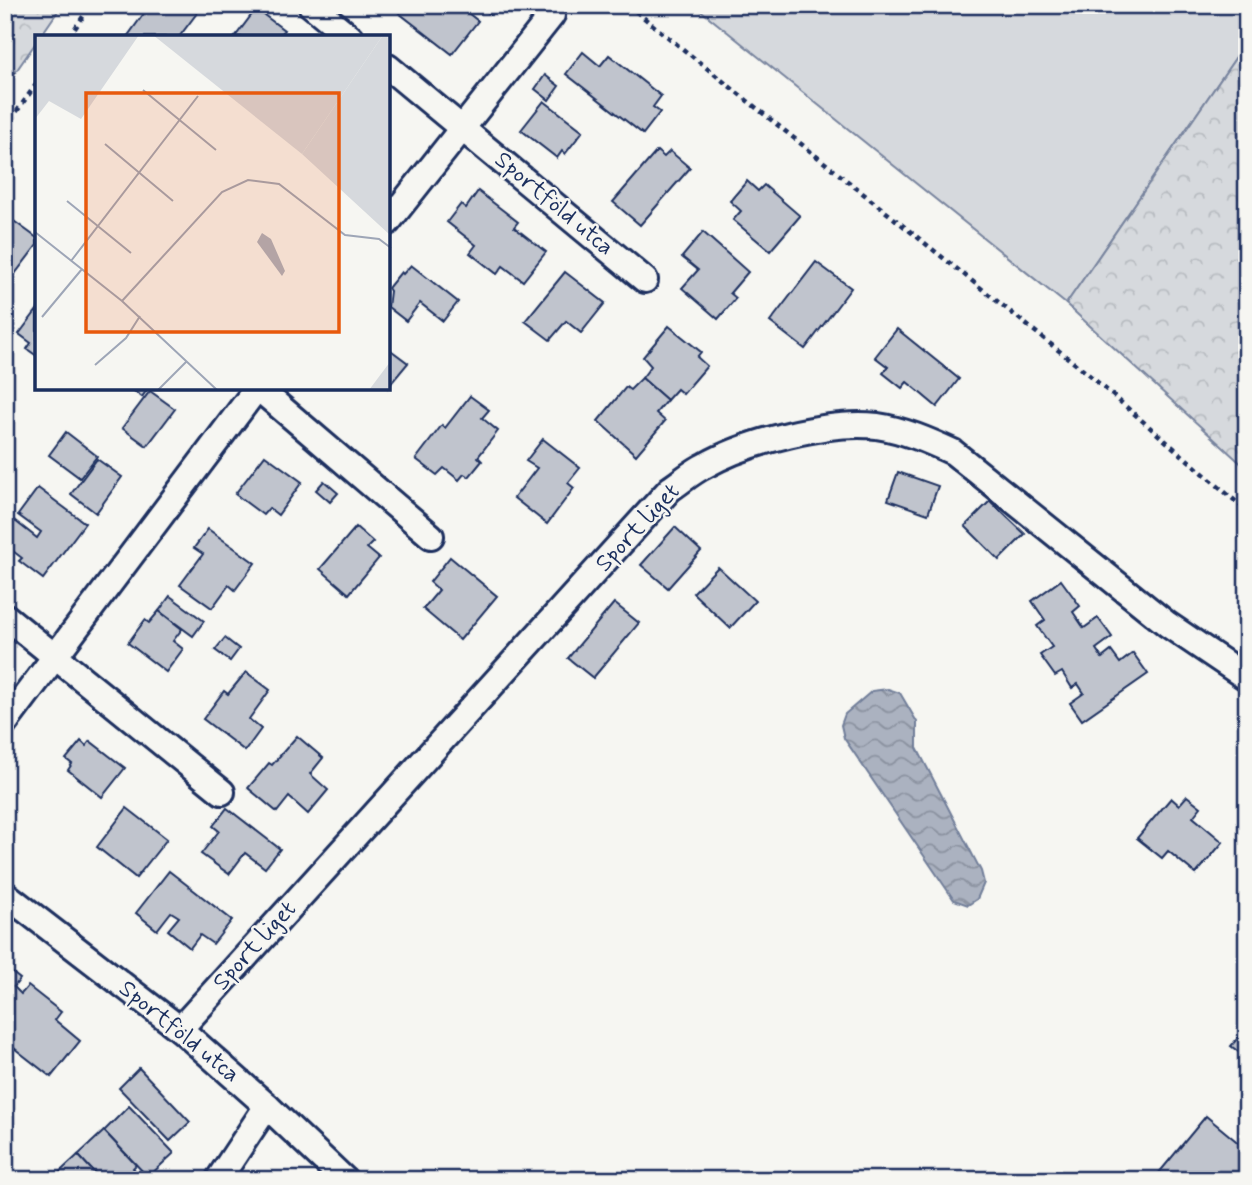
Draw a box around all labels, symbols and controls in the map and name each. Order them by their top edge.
inset map [35,35,390,390]
street label: Sportföld utca [488,145,620,263]
street label: Sport liget [589,477,687,579]
street label: Sport liget [206,895,304,997]
street label: Sportföld utca [112,974,246,1090]

